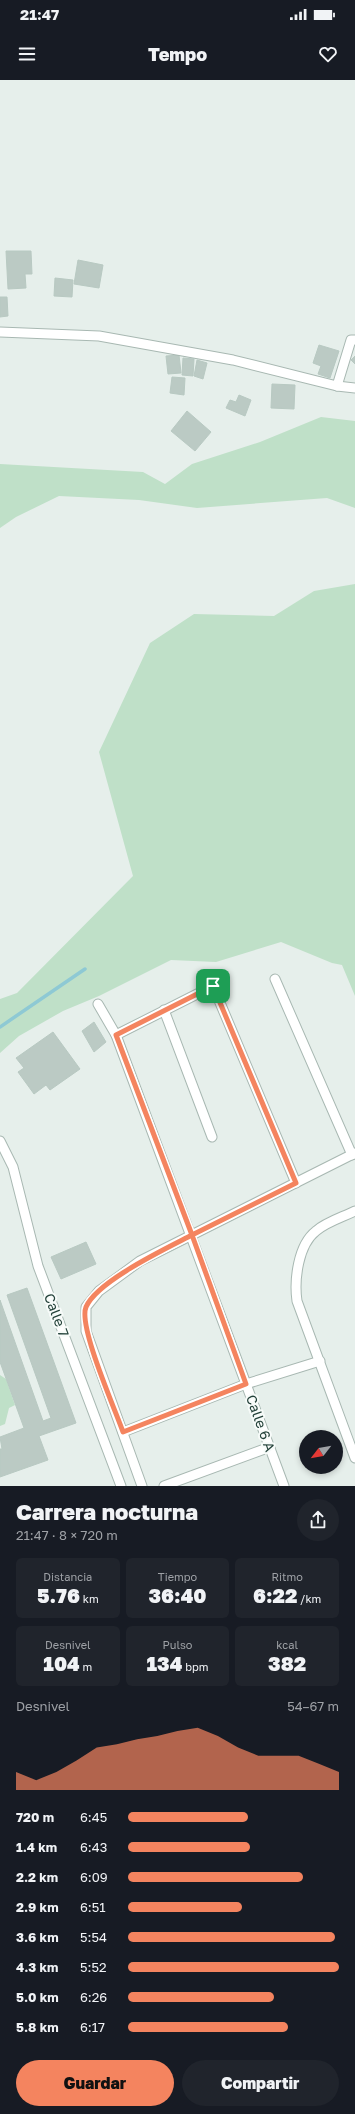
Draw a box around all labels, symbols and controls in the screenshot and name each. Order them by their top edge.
text: 21:47 [20,5,59,23]
icon: menu [16,43,38,65]
text: Tempo [148,43,207,65]
icon: heart [317,43,339,65]
pin [196,969,230,1003]
icon: arrive [202,975,224,997]
street label: Calle 7 [41,1291,73,1339]
street label: Calle 6 A [243,1392,279,1454]
north arrow [299,1430,343,1474]
map controls [299,1430,343,1474]
text: Carrera nocturna [16,1498,198,1525]
button: share [297,1499,339,1541]
text: 21:47 · 8 × 720 m [16,1527,118,1543]
text: Distancia [43,1570,92,1583]
text: Tiempo [158,1570,197,1583]
text: Ritmo [272,1570,303,1583]
text: 5.76 [37,1583,80,1607]
text: 36:40 [148,1583,207,1607]
text: 6:22 [253,1583,297,1607]
text: km [80,1592,99,1605]
text: /km [297,1592,321,1605]
text: Desnivel [45,1638,91,1651]
text: Pulso [163,1638,192,1651]
text: kcal [276,1638,298,1651]
text: 104 [43,1651,80,1675]
text: 134 [147,1651,182,1675]
text: 382 [268,1651,306,1675]
text: m [80,1660,92,1673]
text: bpm [182,1660,208,1673]
text: Desnivel [16,1698,70,1714]
text: 54–67 m [287,1698,339,1714]
text: 720 m [16,1809,54,1825]
text: 6:45 [80,1809,107,1825]
text: 1.4 km [16,1839,57,1855]
text: 6:43 [80,1839,107,1855]
text: 2.2 km [16,1869,58,1885]
text: 6:09 [80,1869,108,1885]
text: 2.9 km [16,1899,59,1915]
text: 6:51 [80,1899,106,1915]
text: 3.6 km [16,1929,59,1945]
text: 5:54 [80,1929,107,1945]
text: 4.3 km [16,1959,58,1975]
text: 5:52 [80,1959,107,1975]
text: 5.0 km [16,1989,59,2005]
text: 6:26 [80,1989,107,2005]
text: 5.8 km [16,2019,59,2035]
text: 6:17 [80,2019,105,2035]
button: Guardar [16,2060,174,2106]
button: Compartir [182,2060,339,2106]

